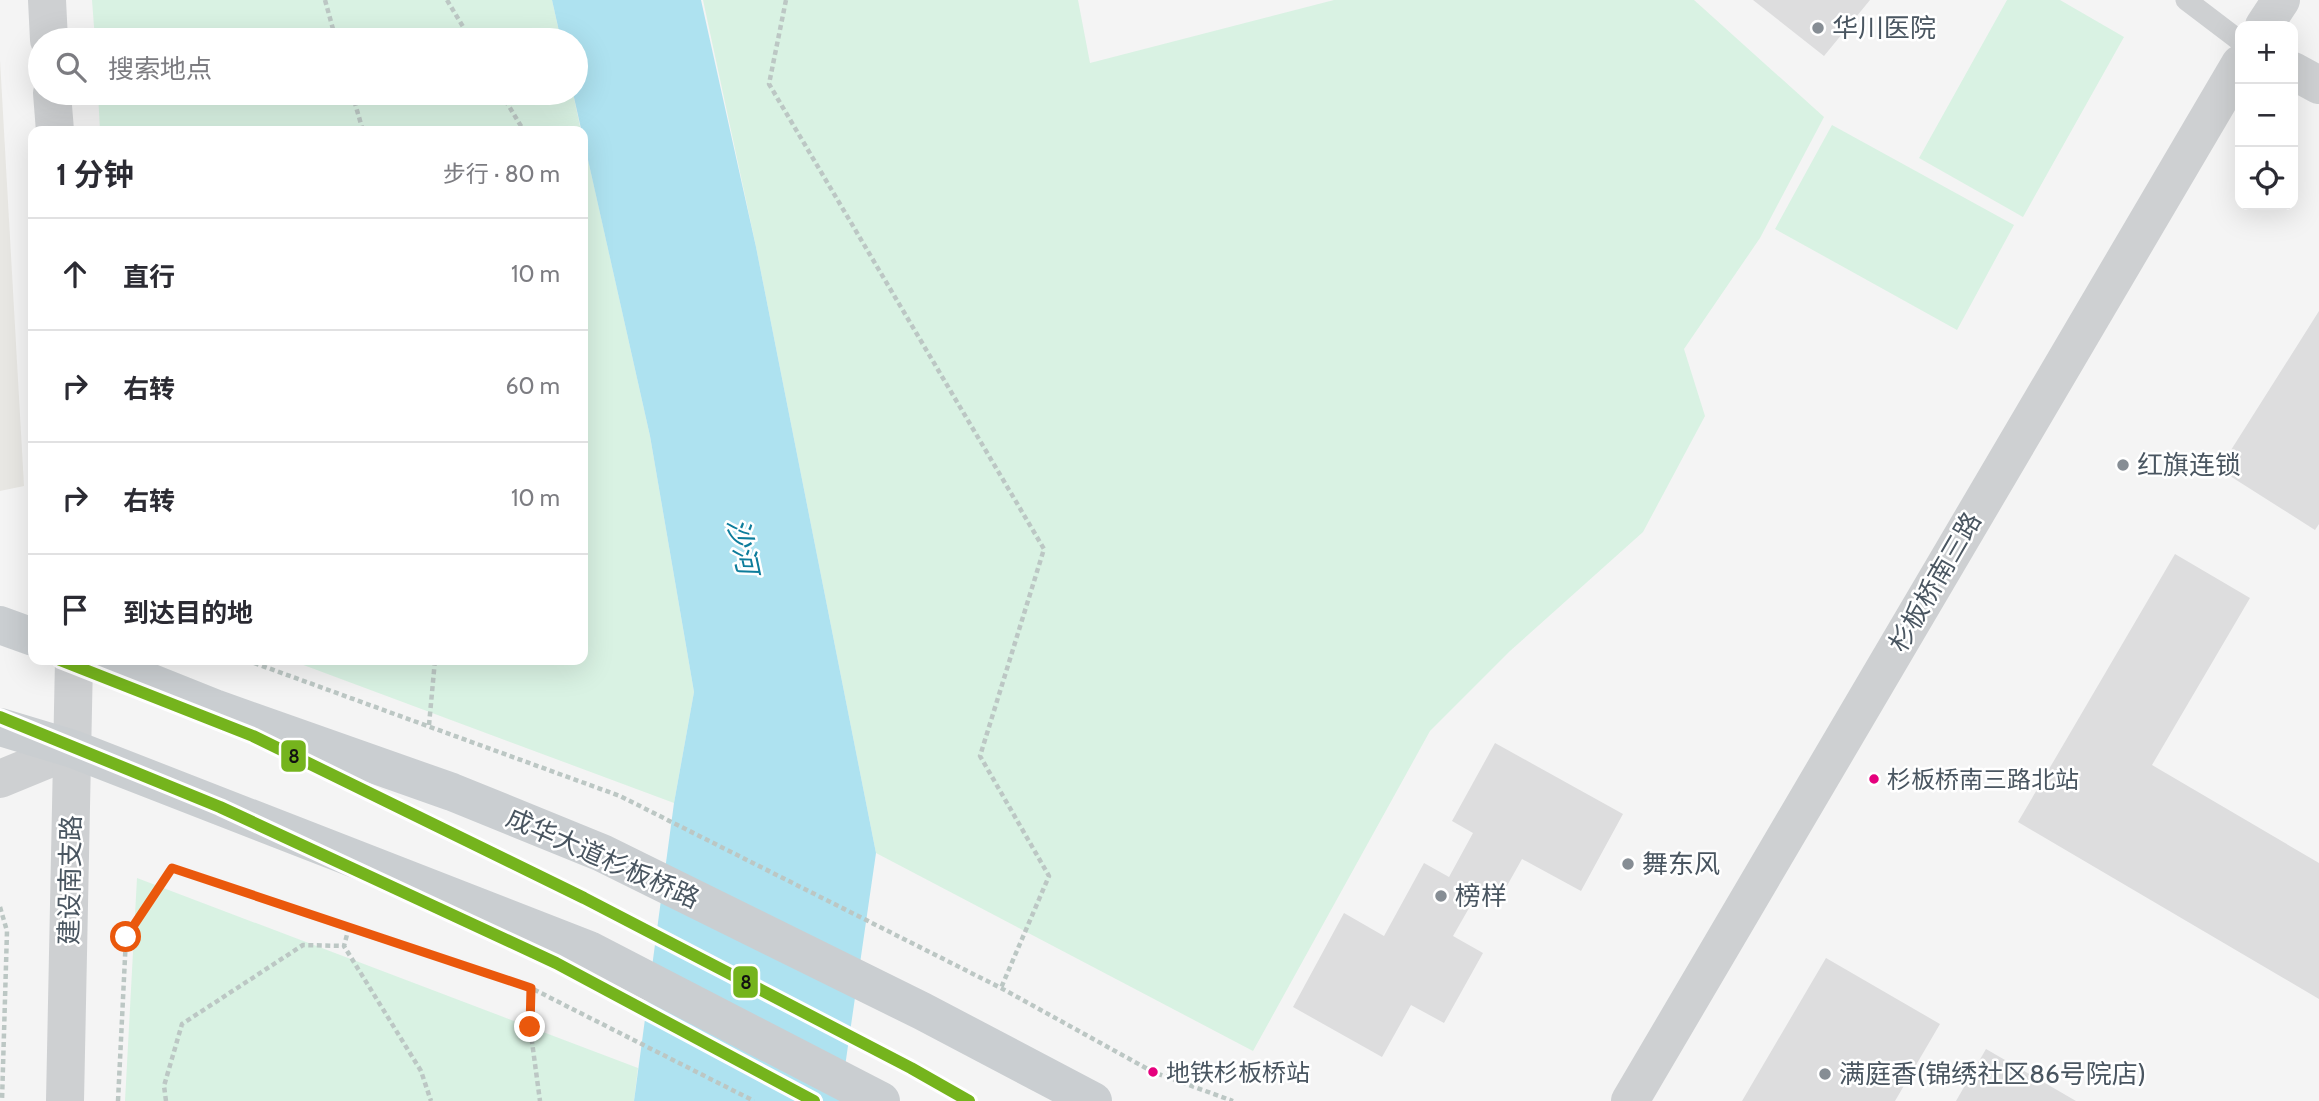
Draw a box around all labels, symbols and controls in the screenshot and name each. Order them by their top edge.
place label: 华川医院 [1832,12,1936,44]
marker: 华川医院 [1810,20,1826,36]
map controls [2235,21,2298,210]
button: + [2235,21,2298,84]
search box [28,28,588,105]
icon: search [52,48,90,86]
text: 搜索地点 [108,53,212,85]
button: − [2235,84,2298,147]
button: locate [2235,147,2298,210]
text: 1 分钟 [56,156,134,193]
text: 步行 · 80 m [443,160,560,188]
icon: ahead [56,255,94,293]
text: 10 m [511,260,560,288]
text: 直行 [123,261,175,293]
icon: right [56,367,94,405]
text: 60 m [506,372,560,400]
text: 右转 [123,373,175,405]
place label: 红旗连锁 [2137,449,2241,481]
marker: 红旗连锁 [2115,457,2131,473]
icon: right [56,479,94,517]
text: 10 m [511,484,560,512]
text: 右转 [123,485,175,517]
street label: 杉板桥南三路 [1882,506,1988,658]
water label: 沙河 [721,515,766,582]
icon: arrive [56,591,94,629]
text: 到达目的地 [123,597,253,629]
line badge: 8 [280,739,307,773]
text: 8 [288,745,300,768]
place label: 杉板桥南三路北站 [1887,765,2079,794]
marker: 杉板桥南三路北站 [1867,772,1881,786]
street label: 成华大道杉板桥路 [501,801,705,915]
street label: 建设南支路 [53,815,87,945]
place label: 舞东风 [1642,848,1720,880]
marker: 舞东风 [1620,856,1636,872]
place label: 榜样 [1455,880,1507,912]
marker: 榜样 [1433,888,1449,904]
route start [110,921,141,952]
line badge: 8 [732,965,759,999]
text: 8 [740,971,752,994]
route end [514,1011,545,1042]
place label: 地铁杉板桥站 [1166,1058,1310,1087]
place label: 满庭香(锦绣社区86号院店) [1839,1058,2146,1090]
marker: 地铁杉板桥站 [1146,1065,1160,1079]
marker: 满庭香(锦绣社区86号院店) [1817,1066,1833,1082]

